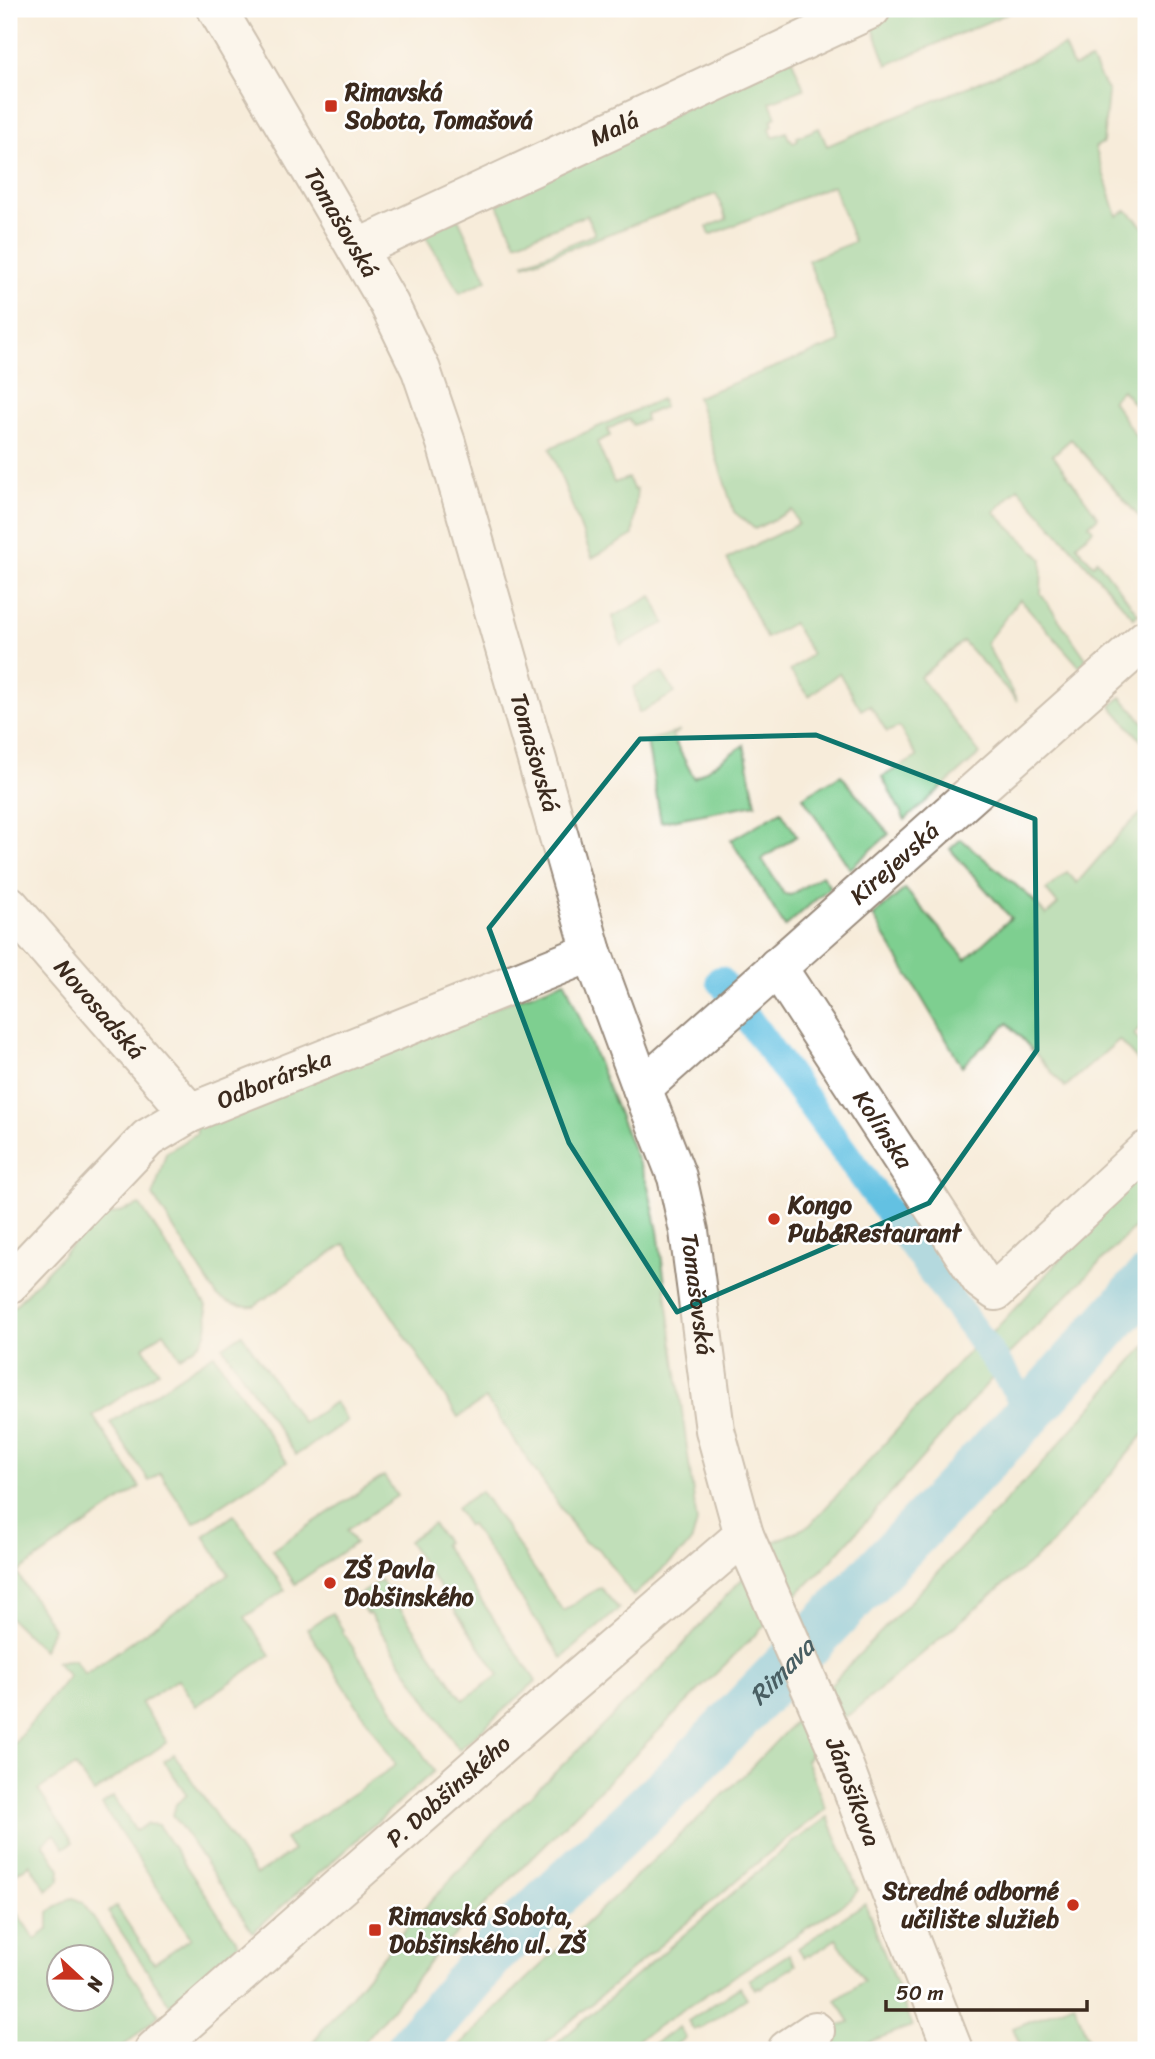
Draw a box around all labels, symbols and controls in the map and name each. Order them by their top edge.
place label: Rimavská Sobota, Tomašová [344,71,533,141]
marker: Rimavská Sobota, Tomašová [323,98,339,114]
street label: Malá [583,99,646,159]
street label: Tomašovská [292,159,390,286]
street label: Tomašovská [498,688,572,817]
street label: Kirejevská [839,811,949,915]
street label: Novosadská [43,949,156,1070]
street label: Odborárska [210,1037,339,1121]
street label: Kolínska [841,1081,925,1179]
place label: Kongo Pub&Restaurant [787,1184,962,1254]
marker: Kongo Pub&Restaurant [766,1211,782,1227]
street label: Tomašovská [668,1231,726,1358]
place label: ZŠ Pavla Dobšinského [343,1548,474,1618]
marker: ZŠ Pavla Dobšinského [322,1575,338,1591]
water label: Rimava [737,1624,828,1716]
street label: P. Dobšinského [376,1724,521,1858]
street label: Jánošíkova [813,1729,893,1852]
place label: Stredné odborné učilište služieb [881,1870,1060,1940]
place label: Rimavská Sobota, Dobšinského ul. ZŠ [388,1895,587,1965]
marker: Stredné odborné učilište služieb [1065,1897,1081,1913]
marker: Rimavská Sobota, Dobšinského ul. ZŠ [367,1922,383,1938]
north arrow [46,1944,116,2014]
scale bar [886,1968,1087,2012]
text: N [77,1971,113,1997]
text: 50 m [896,1974,944,2012]

